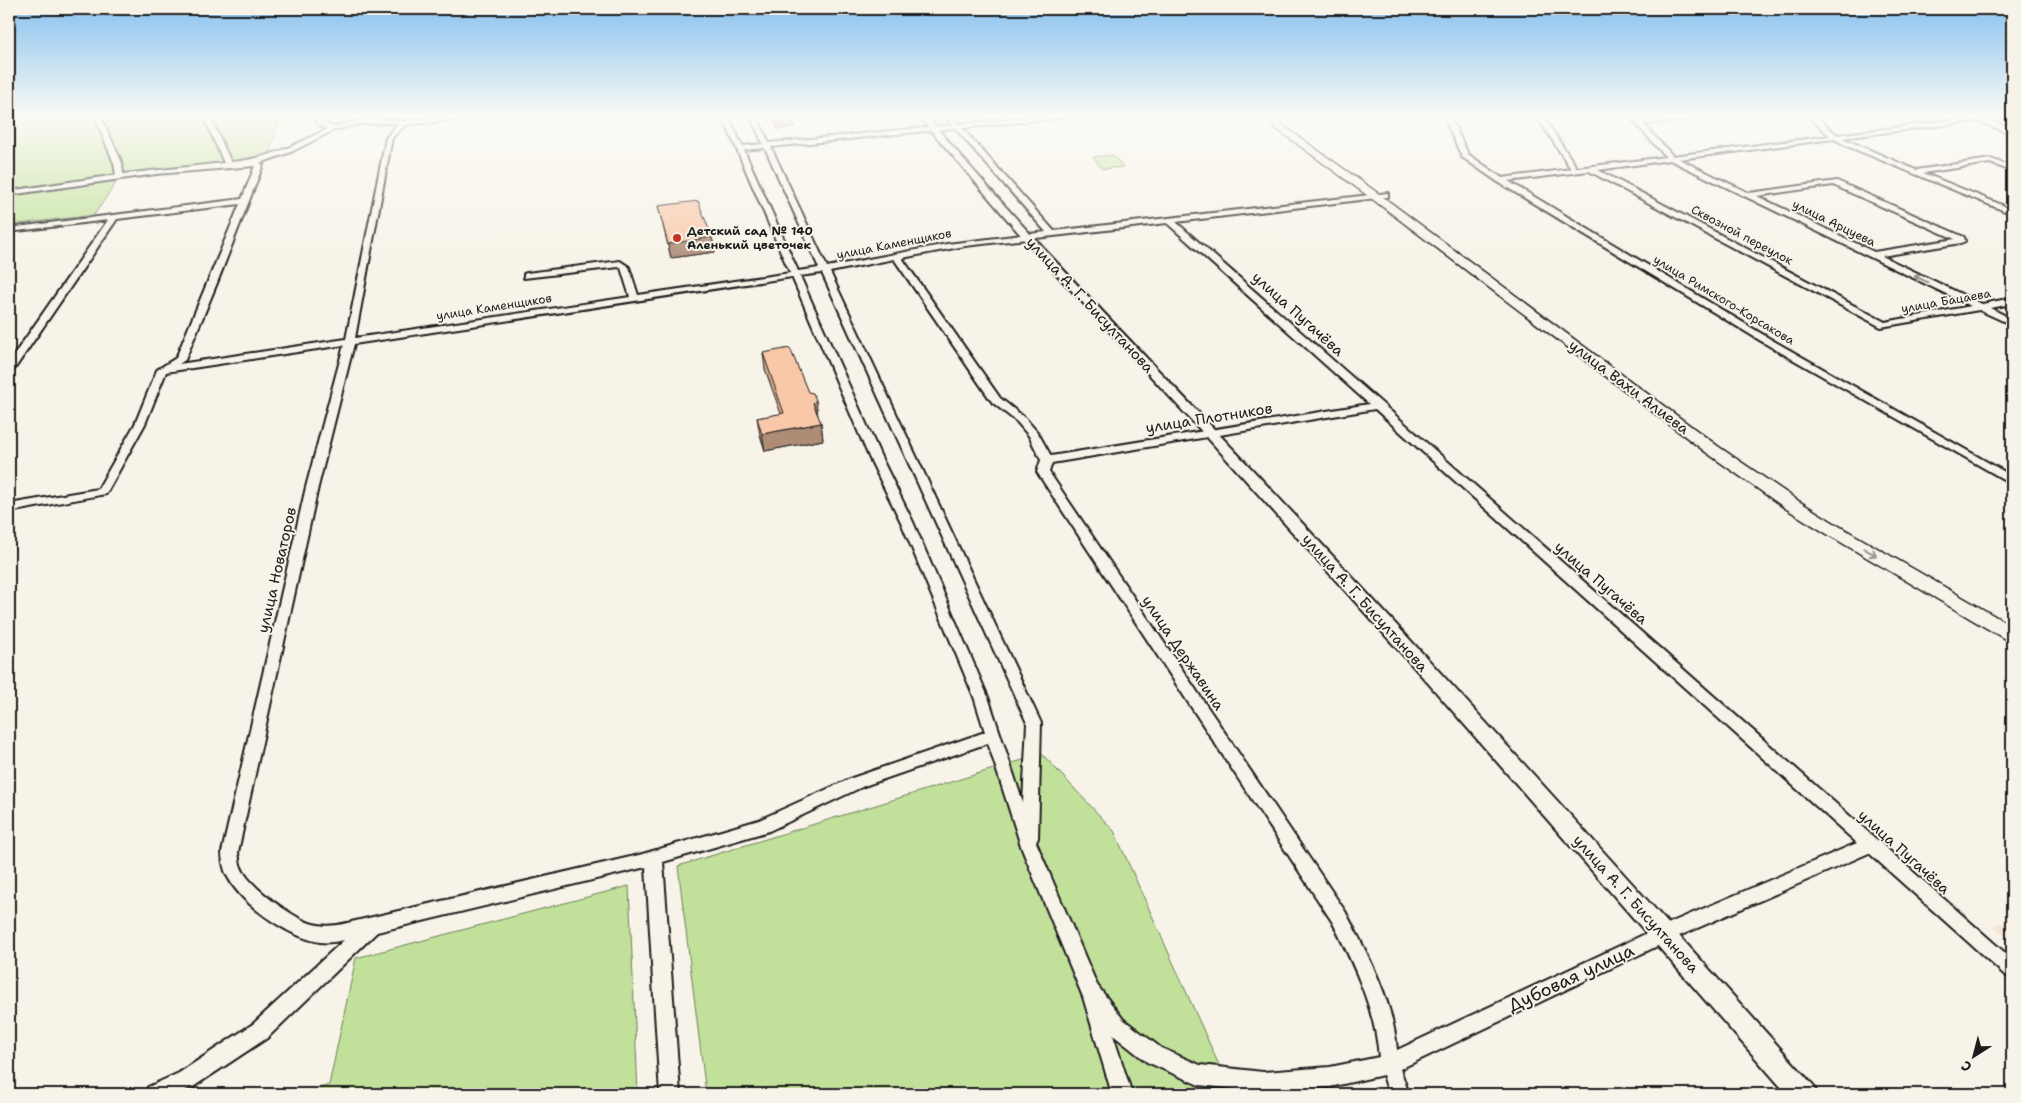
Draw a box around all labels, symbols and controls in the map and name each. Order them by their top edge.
street label: улица Арцуева [1790,196,1879,250]
street label: Сквозной переулок [1688,201,1796,269]
place label: Детский сад № 140 Аленький цветочек [687,223,813,253]
street label: улица Каменщиков [835,225,953,263]
marker: Детский сад № 140 Аленький цветочек [671,232,683,244]
street label: улица А. Г. Бисултанова [1022,233,1159,378]
street label: улица Римского-Корсакова [1650,251,1798,349]
street label: улица Пугачёва [1248,267,1349,361]
one-way arrow [1914,274,1929,283]
street label: улица Бацаева [1900,285,1993,317]
street label: улица Каменщиков [435,290,553,324]
street label: улица Вахи Алиева [1565,335,1694,439]
street label: улица Плотников [1144,398,1274,438]
street label: улица Новаторов [253,505,301,635]
street label: улица А. Г. Бисултанова [1298,530,1433,677]
street label: улица Пугачёва [1550,537,1652,629]
one-way arrow [1862,547,1876,557]
street label: улица Державина [1137,592,1229,715]
street label: улица Пугачёва [1854,805,1955,899]
street label: улица А. Г. Бисултанова [1569,831,1704,978]
street label: Дубовая улица [1504,938,1638,1018]
north arrow [1948,1030,1998,1080]
text: С [1958,1057,1975,1076]

